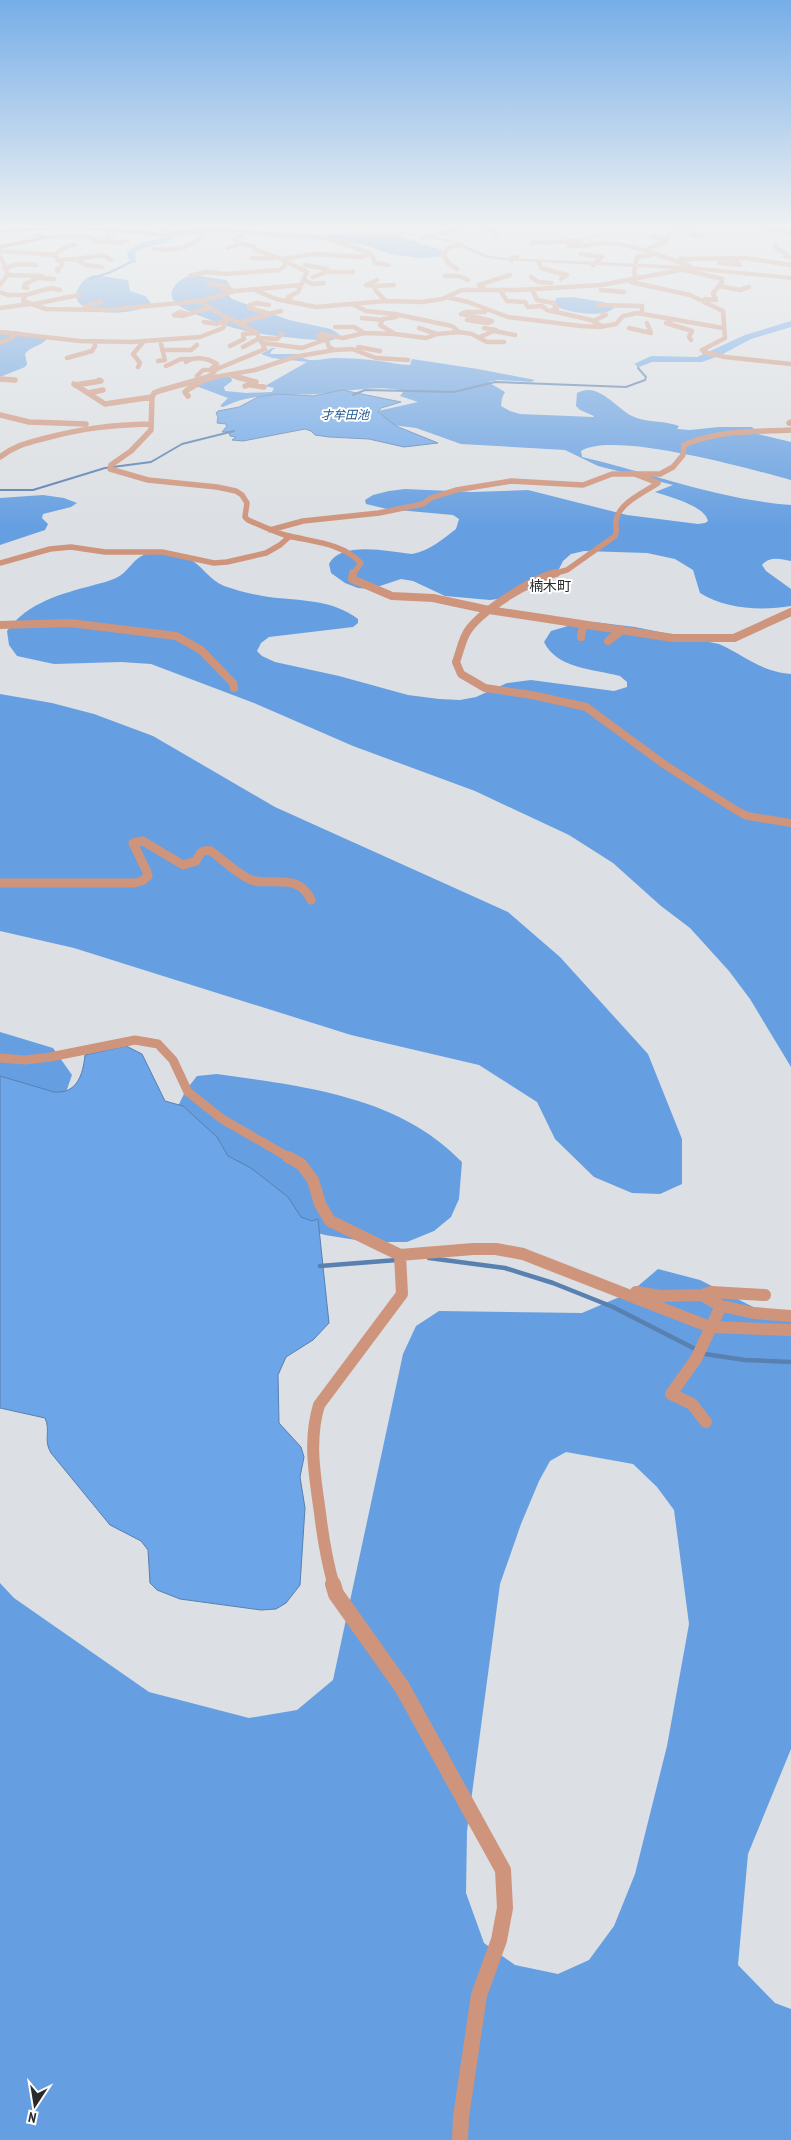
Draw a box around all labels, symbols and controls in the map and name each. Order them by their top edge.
water label: 才牟田池 [321,407,370,422]
district label: 楠木町 [529,577,571,595]
north arrow [10,2080,60,2130]
text: N [27,2108,38,2127]

